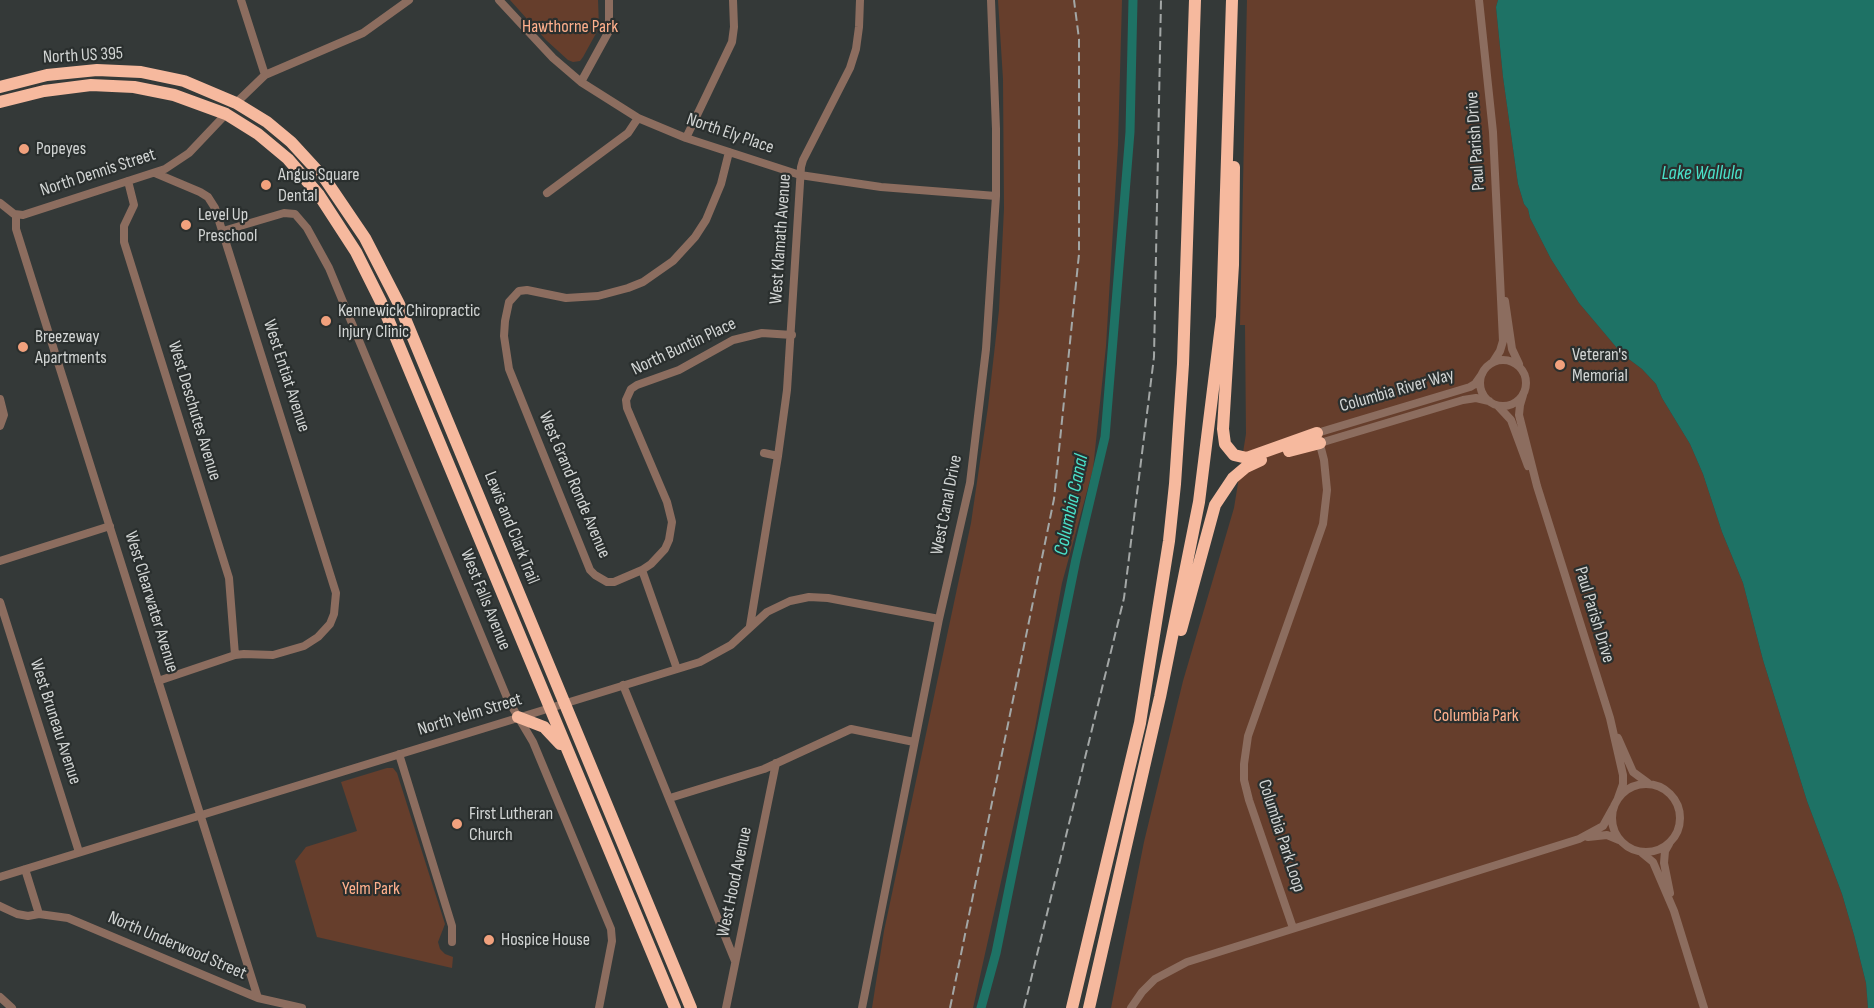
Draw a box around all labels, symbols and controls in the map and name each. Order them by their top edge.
park label: Hawthorne Park [522,16,618,38]
street label: North US 395 [42,43,124,69]
street label: Paul Parish Drive [1462,91,1490,191]
street label: North Ely Place [684,109,776,159]
place label: Popeyes [36,138,86,160]
marker: Popeyes [17,142,31,156]
street label: North Dennis Street [37,144,159,202]
water label: Lake Wallula [1662,162,1742,186]
place label: Angus Square Dental [278,164,360,207]
street label: West Klamath Avenue [766,173,796,305]
marker: Angus Square Dental [259,178,273,192]
place label: Level Up Preschool [198,204,257,246]
marker: Level Up Preschool [179,218,193,232]
place label: Kennewick Chiropractic Injury Clinic [338,300,481,342]
street label: North Buntin Place [628,313,740,381]
marker: Kennewick Chiropractic Injury Clinic [319,314,333,328]
street label: West Entiat Avenue [258,317,314,435]
place label: Breezeway Apartments [35,326,107,368]
street label: West Deschutes Avenue [163,339,225,483]
marker: Breezeway Apartments [16,340,30,354]
place label: Veteran's Memorial [1572,344,1628,386]
marker: Veteran's Memorial [1553,358,1567,372]
street label: Columbia River Way [1337,364,1457,418]
street label: West Grand Ronde Avenue [533,408,615,562]
water label: Columbia Canal [1050,452,1094,558]
street label: West Canal Drive [927,453,967,557]
street label: Lewis and Clark Trail [479,468,543,588]
street label: West Clearwater Avenue [119,529,183,675]
street label: West Falls Avenue [455,546,515,654]
street label: Paul Parish Drive [1569,564,1619,666]
street label: West Bruneau Avenue [25,657,85,787]
street label: North Yelm Street [415,689,525,741]
park label: Columbia Park [1433,705,1519,727]
street label: Columbia Park Loop [1253,777,1309,895]
place label: First Lutheran Church [469,803,553,846]
marker: First Lutheran Church [450,817,464,831]
street label: West Hood Avenue [713,825,757,939]
park label: Yelm Park [342,878,400,900]
street label: North Underwood Street [105,907,249,985]
place label: Hospice House [501,929,590,951]
marker: Hospice House [482,933,496,947]

